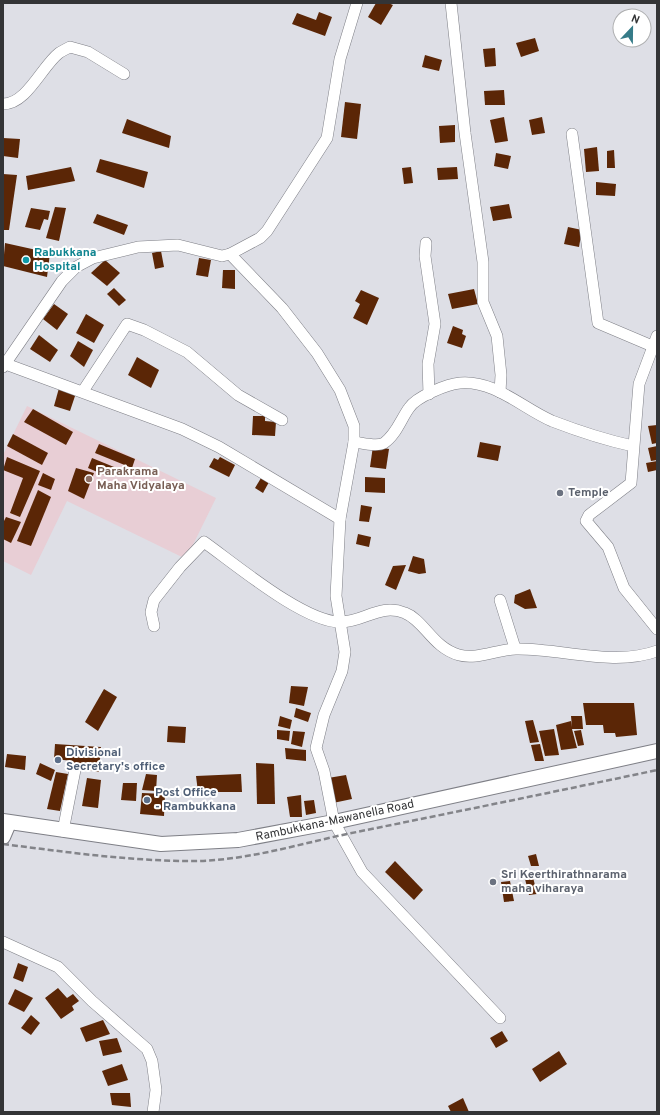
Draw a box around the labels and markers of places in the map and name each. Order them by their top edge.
place label: Rabukkana Hospital [34,245,97,275]
marker: Rabukkana Hospital [21,255,31,265]
place label: Parakrama Maha Vidyalaya [97,464,185,494]
marker: Parakrama Maha Vidyalaya [84,474,94,484]
place label: Temple [568,485,609,501]
marker: Temple [555,488,565,498]
place label: Divisional Secretary's office [66,745,165,775]
marker: Divisional Secretary's office [53,755,63,765]
place label: Post Office - Rambukkana [155,785,236,815]
marker: Post Office - Rambukkana [142,795,152,805]
place label: Sri Keerthirathnarama maha viharaya [501,867,627,897]
marker: Sri Keerthirathnarama maha viharaya [488,877,498,887]

